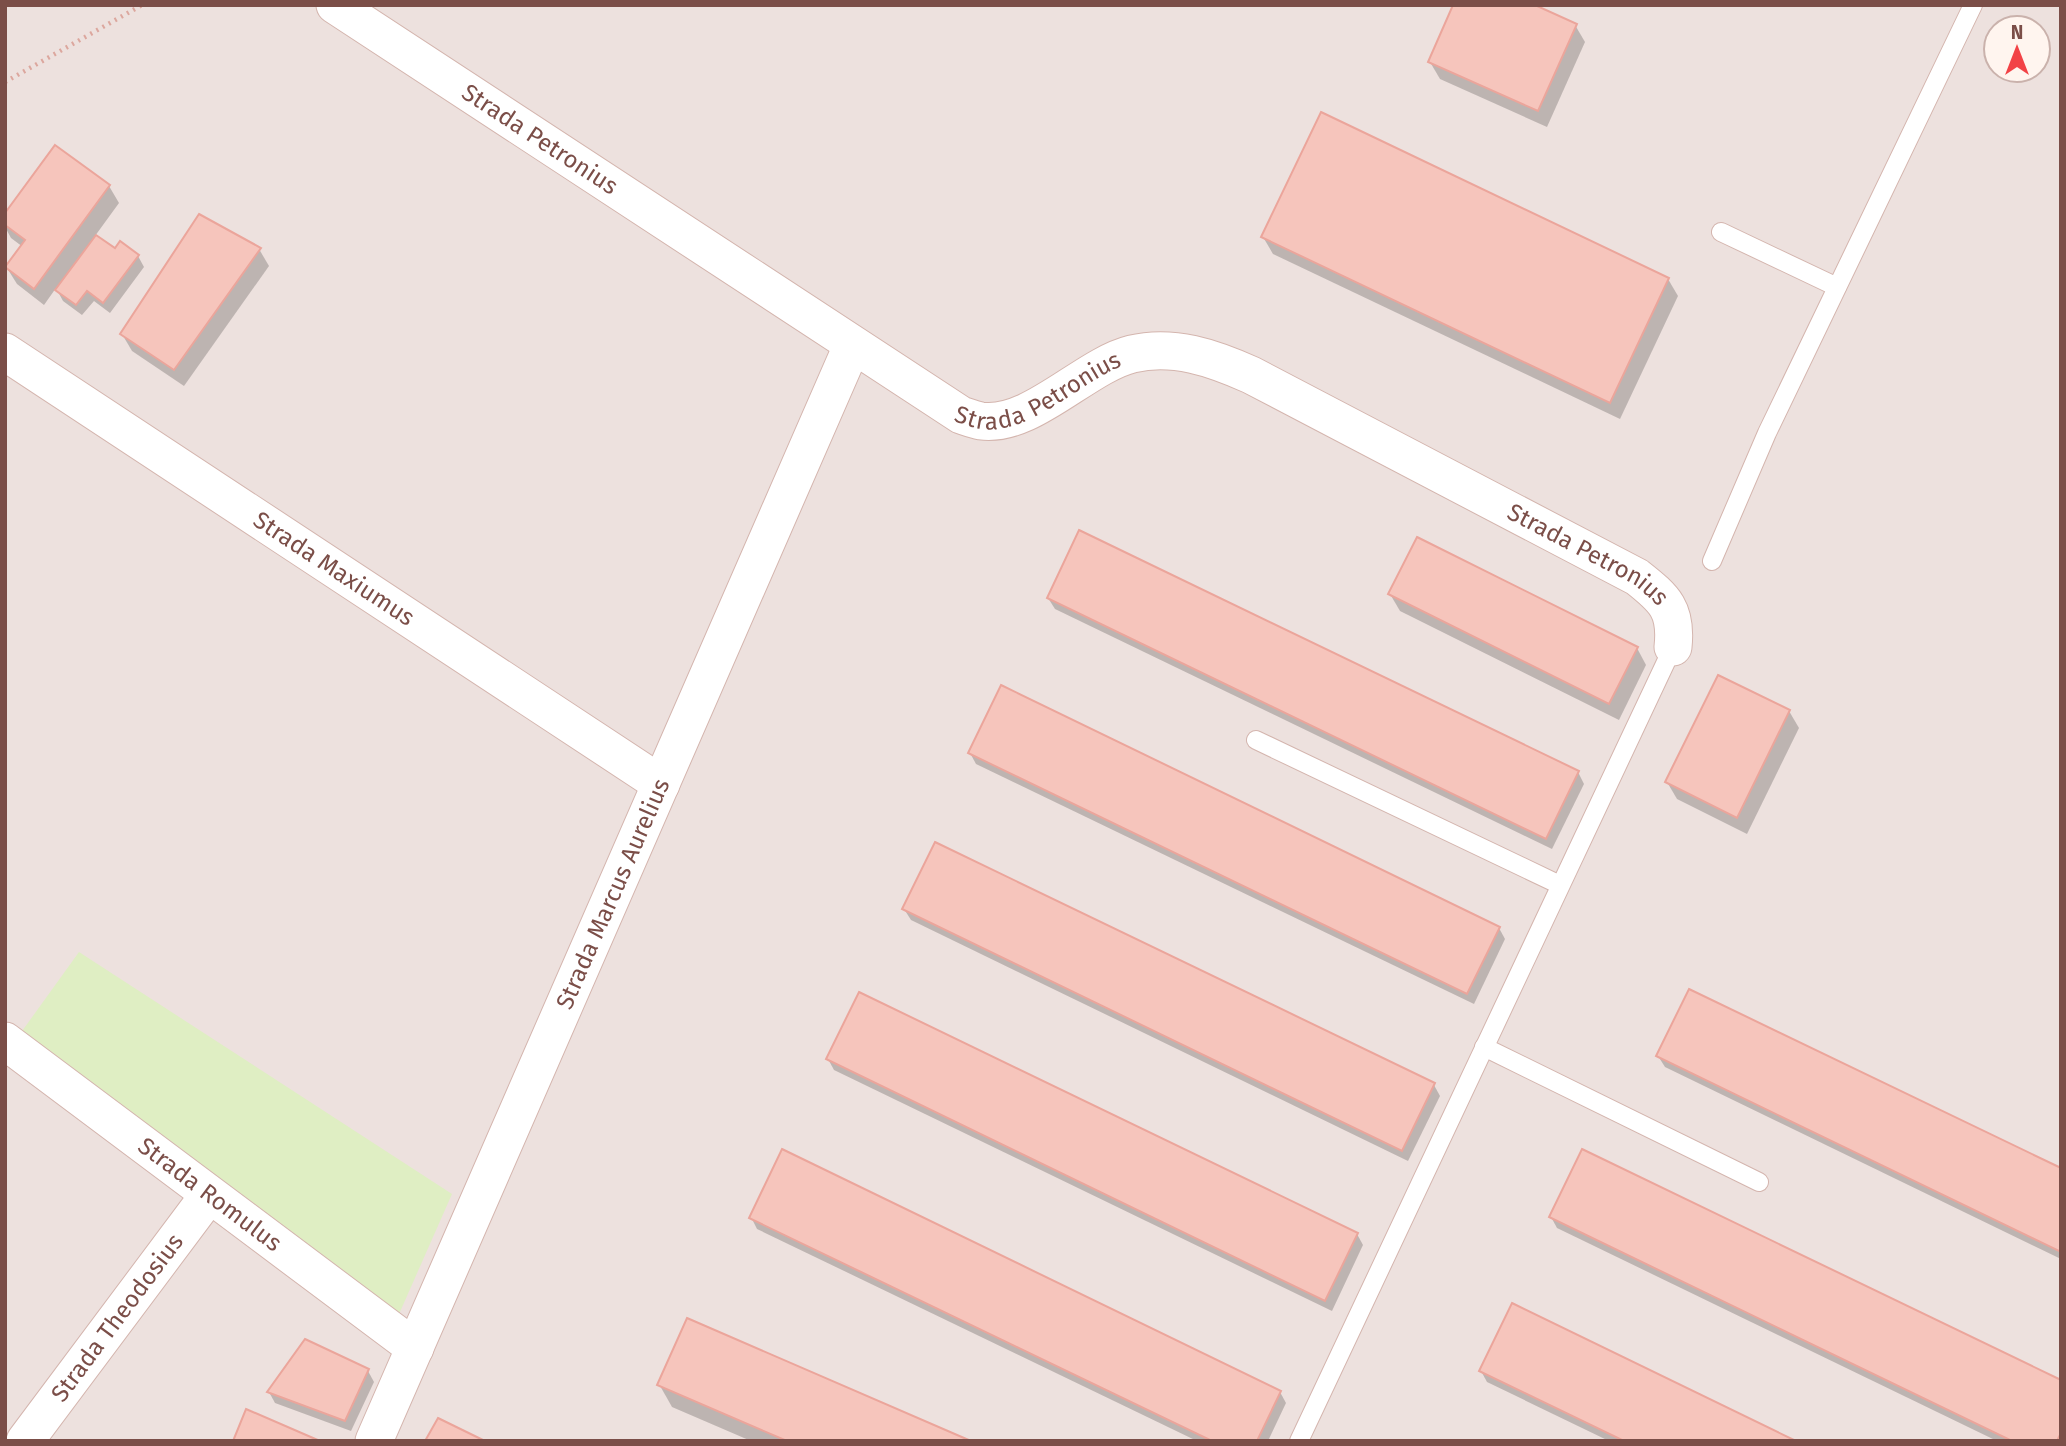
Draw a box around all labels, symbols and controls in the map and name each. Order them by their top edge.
north arrow [1982,14,2052,84]
text: N [2011,21,2023,44]
street label: Strada Petronius [457,78,623,200]
street label: Strada Petronius [951,345,1125,436]
street label: Strada Petronius [1503,498,1675,611]
street label: Strada Maxiumus [248,506,420,632]
street label: Strada Marcus Aurelius [550,774,675,1013]
street label: Strada Romulus [133,1132,287,1257]
street label: Strada Theodosius [45,1228,189,1407]

